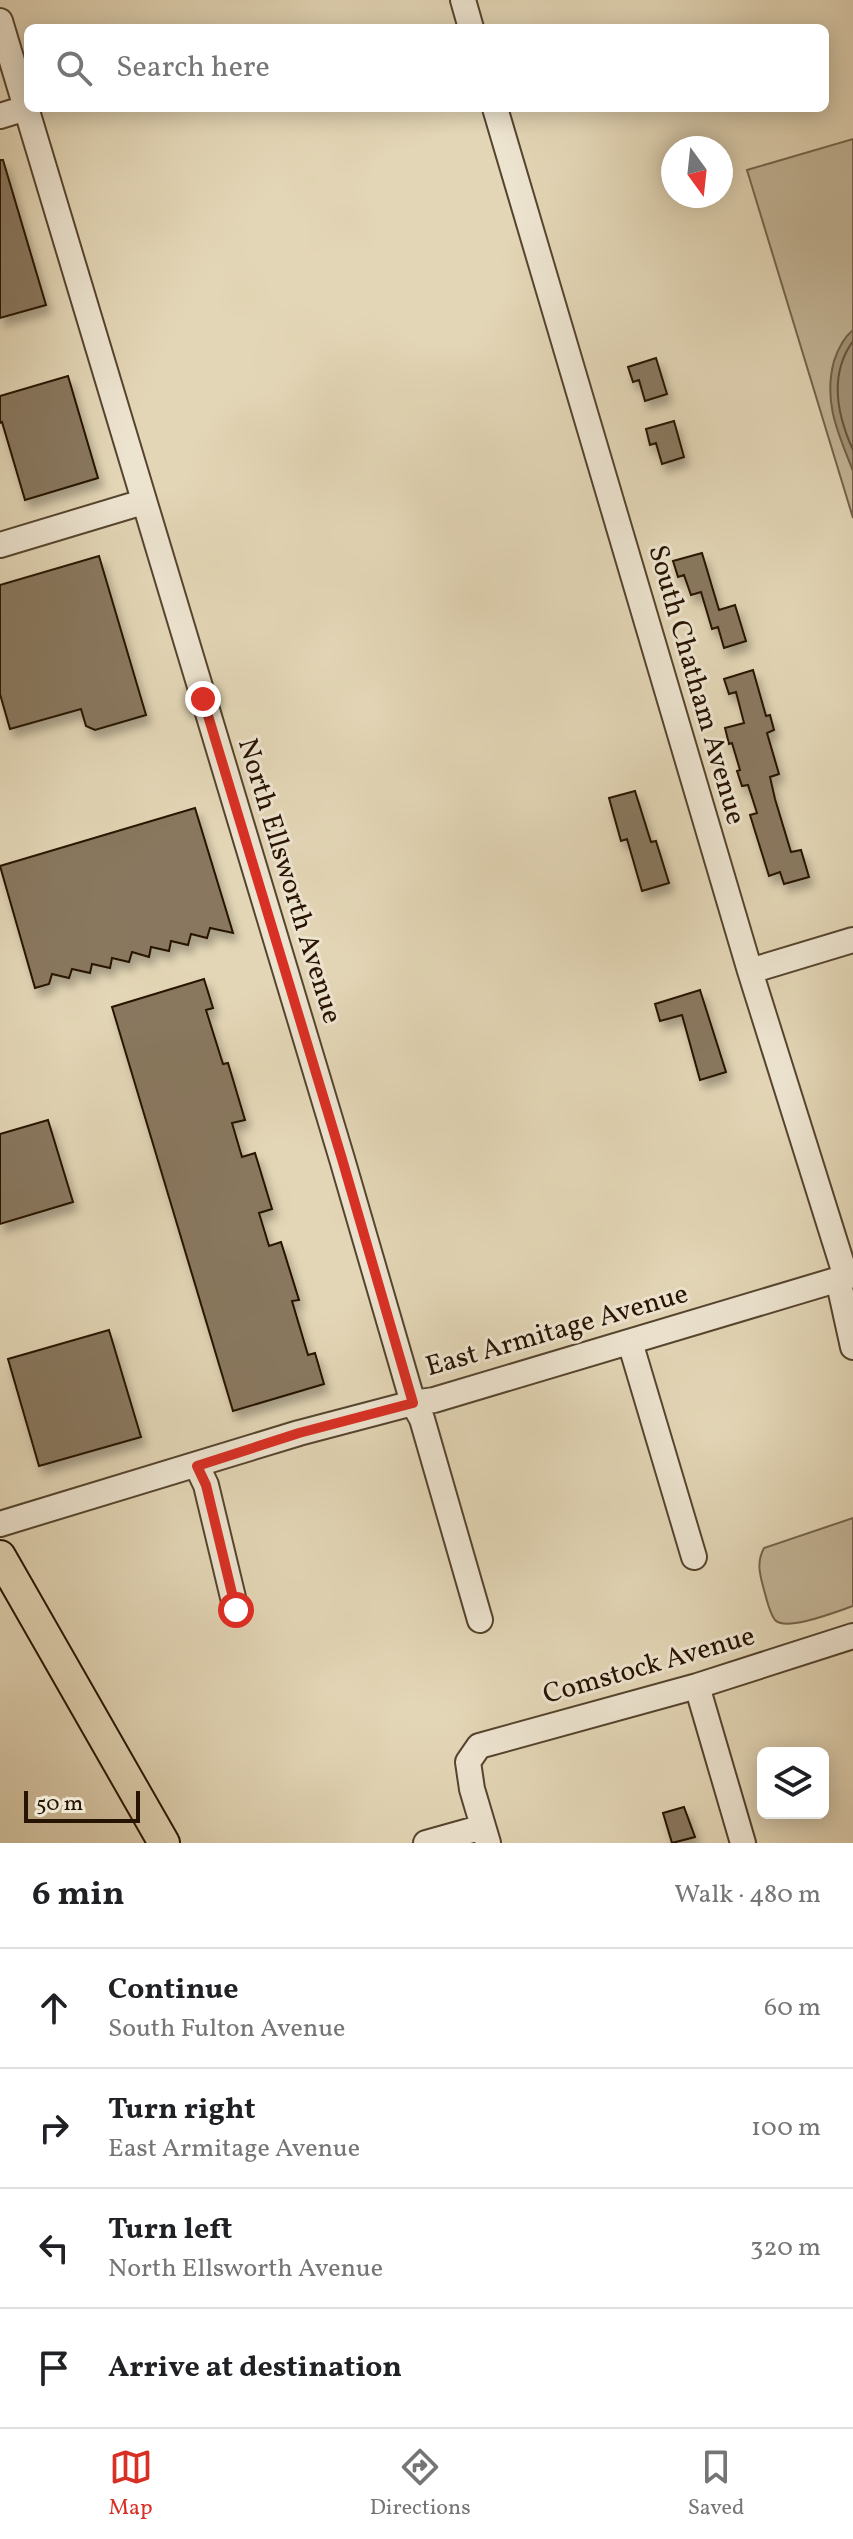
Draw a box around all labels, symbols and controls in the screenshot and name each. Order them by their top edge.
search box [24,24,829,112]
icon: search [52,46,96,90]
text: Search here [116,47,270,89]
north arrow [661,136,733,208]
street label: South Chatham Avenue [637,541,755,829]
route end [185,681,221,717]
street label: North Ellsworth Avenue [227,734,351,1028]
street label: East Armitage Avenue [421,1275,693,1387]
route start [218,1592,254,1628]
street label: Comstock Avenue [539,1617,759,1715]
map controls [757,1747,829,1819]
button: layers [757,1747,829,1819]
scale bar [24,1787,140,1823]
text: 50 m [36,1789,83,1820]
text: 6 min [32,1872,125,1919]
text: Walk · 480 m [674,1877,821,1913]
text: Continue [108,1969,239,2011]
icon: ahead [32,1986,76,2030]
text: 60 m [764,1990,821,2026]
text: South Fulton Avenue [108,2011,345,2047]
text: Turn right [108,2089,256,2131]
icon: right [32,2106,76,2150]
text: 100 m [751,2110,821,2146]
text: East Armitage Avenue [108,2131,360,2167]
text: Turn left [108,2209,232,2251]
icon: left [32,2226,76,2270]
text: 320 m [750,2230,821,2266]
text: North Ellsworth Avenue [108,2251,383,2287]
icon: arrive [32,2346,76,2390]
text: Arrive at destination [108,2347,402,2389]
tab: Map [109,2445,153,2524]
tab: Directions [370,2445,471,2524]
tab: Saved [688,2445,744,2524]

